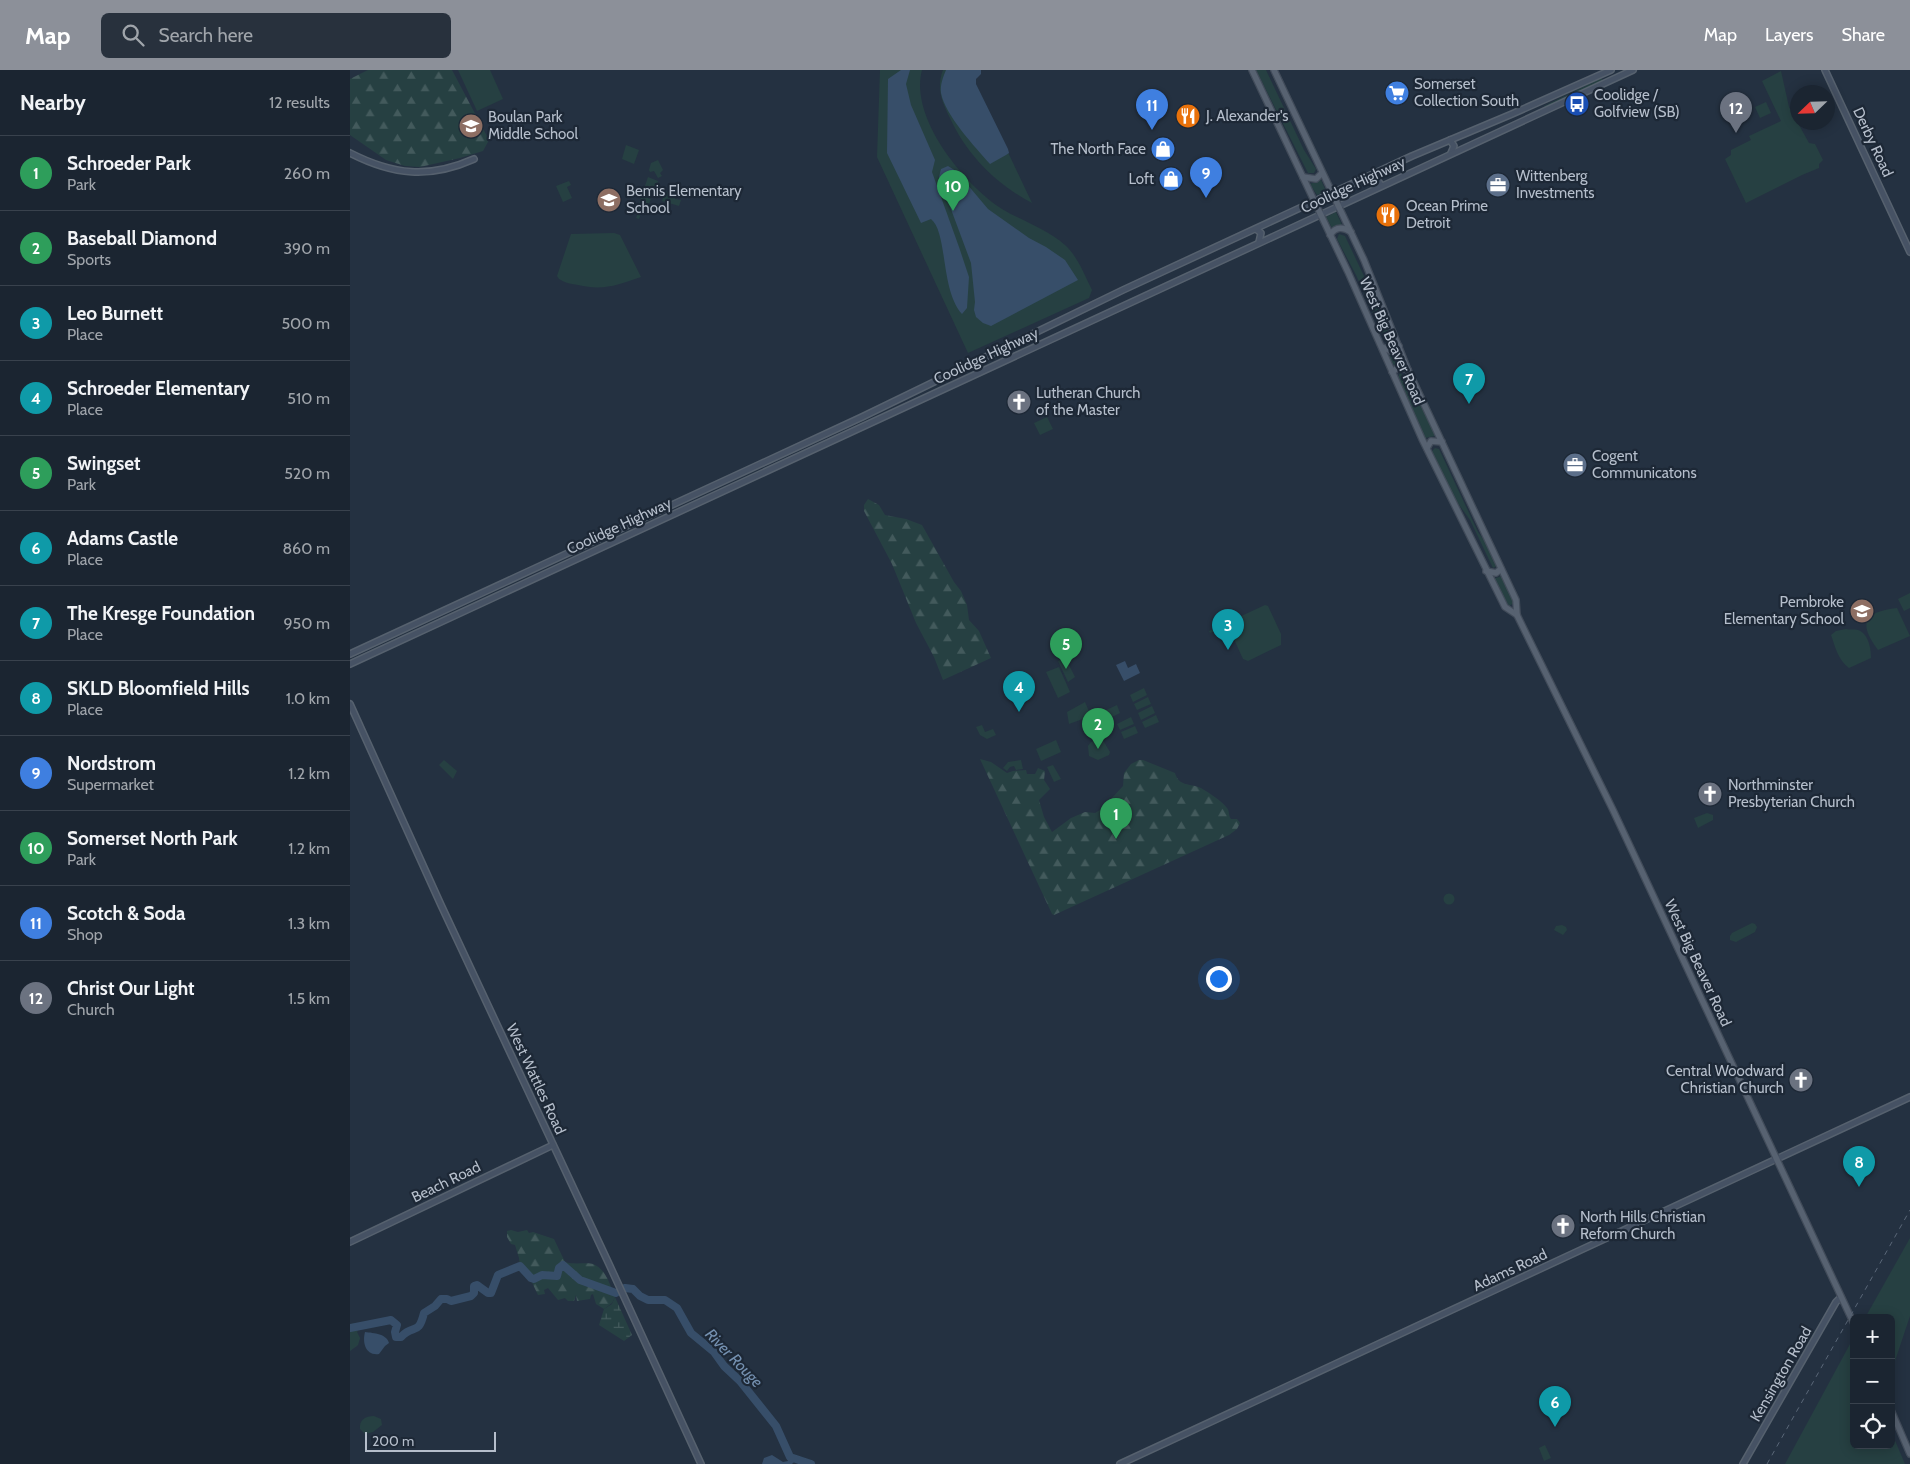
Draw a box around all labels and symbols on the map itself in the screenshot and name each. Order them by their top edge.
place label: Somerset Collection South [1414,75,1519,110]
supermarket icon: Somerset Collection South [1384,80,1410,106]
north arrow [1790,85,1835,130]
place label: Coolidge / Golfview (SB) [1594,86,1680,121]
pin: 11 [1136,89,1168,130]
bus stop icon: Coolidge / Golfview (SB) [1564,91,1590,117]
pin: 12 [1720,92,1752,133]
restaurant icon: J. Alexander's [1175,103,1201,129]
street label: Derby Road [1849,104,1897,180]
place label: J. Alexander's [1205,107,1289,125]
place label: Boulan Park Middle School [488,108,579,143]
school or university icon: Boulan Park Middle School [458,113,484,139]
shop icon: The North Face [1150,136,1176,162]
place label: The North Face [1050,140,1146,158]
street label: Coolidge Highway [1298,153,1409,217]
pin: 9 [1190,157,1222,198]
shop icon: Loft [1158,166,1184,192]
place label: Wittenberg Investments [1516,167,1594,202]
pin: 10 [937,170,969,211]
place label: Loft [1128,170,1154,188]
office icon: Wittenberg Investments [1485,172,1511,198]
place label: Bemis Elementary School [626,182,742,217]
school or university icon: Bemis Elementary School [596,187,622,213]
place label: Ocean Prime Detroit [1406,197,1488,232]
restaurant icon: Ocean Prime Detroit [1375,202,1401,228]
street label: West Big Beaver Road [1356,274,1428,408]
street label: Coolidge Highway [931,324,1042,388]
pin: 7 [1453,363,1485,404]
place label: Lutheran Church of the Master [1036,384,1140,419]
church icon: Lutheran Church of the Master [1006,389,1032,415]
place label: Cogent Communicatons [1592,447,1697,482]
office icon: Cogent Communicatons [1562,452,1588,478]
street label: Coolidge Highway [564,494,675,558]
place label: Pembroke Elementary School [1724,593,1844,628]
school or university icon: Pembroke Elementary School [1849,598,1875,624]
pin: 3 [1212,609,1244,650]
pin: 5 [1050,628,1082,669]
pin: 4 [1003,671,1035,712]
pin: 2 [1082,708,1114,749]
place label: Northminster Presbyterian Church [1728,776,1855,811]
church icon: Northminster Presbyterian Church [1697,781,1723,807]
pin: 1 [1100,798,1132,839]
street label: West Big Beaver Road [1661,897,1735,1029]
your location [1206,966,1232,992]
street label: West Wattles Road [502,1021,570,1137]
place label: Central Woodward Christian Church [1666,1062,1784,1097]
church icon: Central Woodward Christian Church [1788,1067,1814,1093]
pin: 8 [1843,1146,1875,1187]
street label: Beach Road [408,1158,484,1206]
place label: North Hills Christian Reform Church [1580,1208,1706,1243]
church icon: North Hills Christian Reform Church [1550,1213,1576,1239]
street label: Adams Road [1470,1245,1550,1295]
street label: Kensington Road [1746,1323,1816,1425]
water label: River Rouge [701,1325,767,1391]
pin: 6 [1539,1386,1571,1427]
scale bar [365,1429,496,1452]

